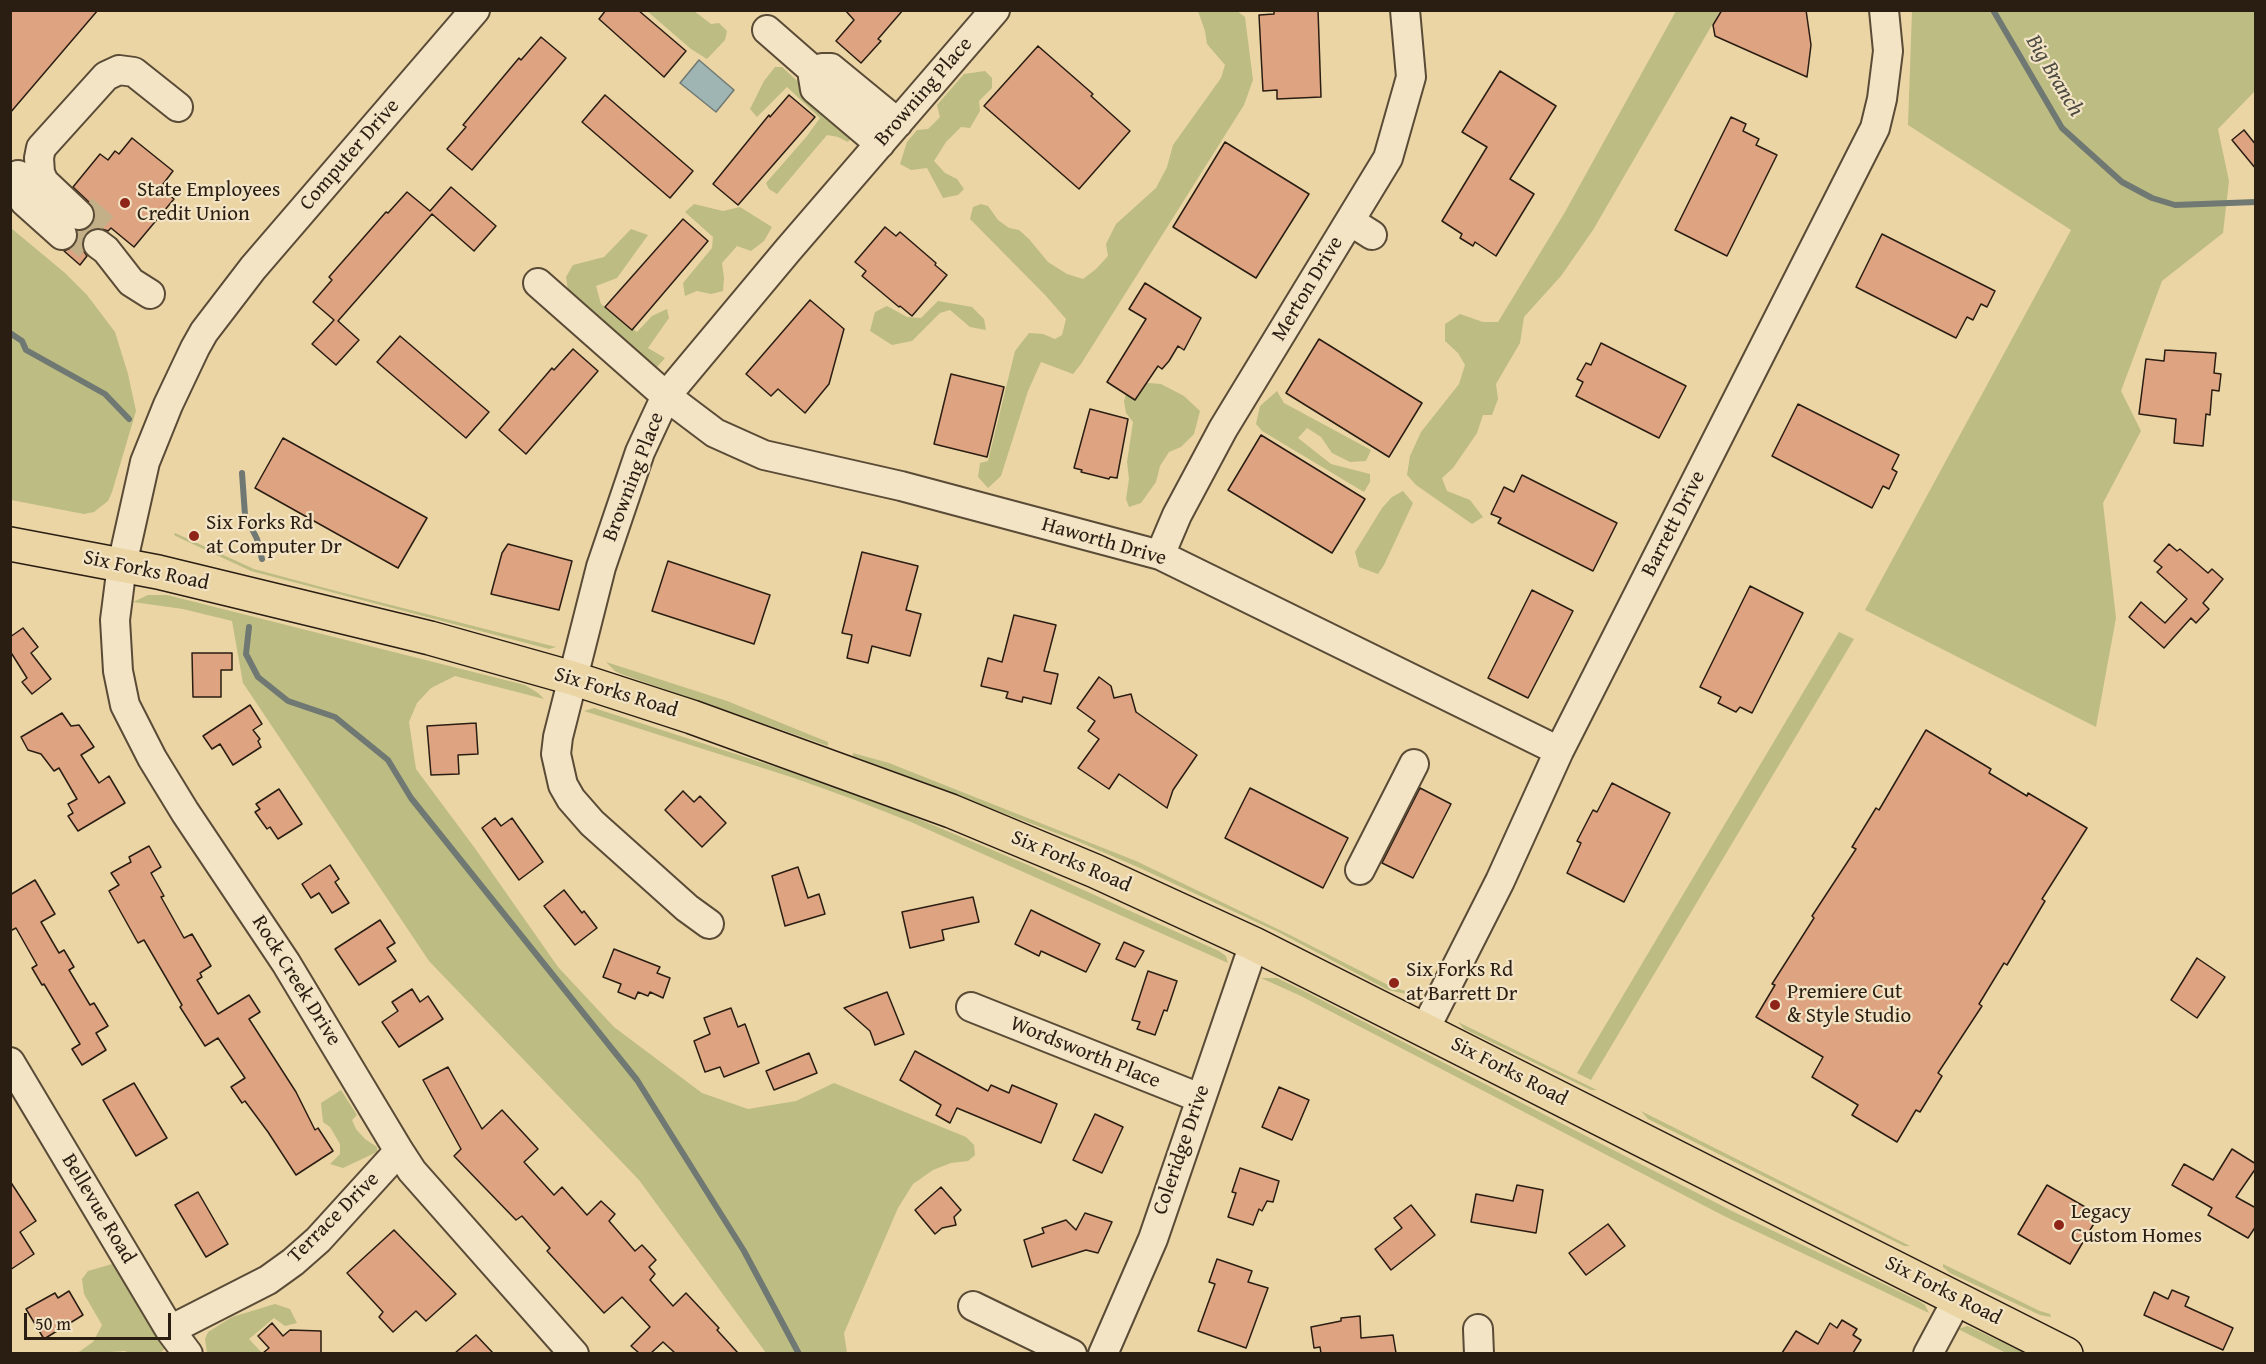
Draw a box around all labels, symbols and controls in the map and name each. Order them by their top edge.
water label: Big Branch [2019,30,2089,122]
street label: Browning Place [870,32,978,152]
street label: Computer Drive [295,94,405,216]
place label: State Employees Credit Union [137,178,280,228]
marker: State Employees Credit Union [118,196,132,210]
street label: Merton Drive [1267,232,1349,346]
street label: Browning Place [598,409,670,545]
street label: Barrett Drive [1637,467,1711,581]
place label: Six Forks Rd at Computer Dr [206,511,342,561]
street label: Haworth Drive [1039,512,1169,572]
marker: Six Forks Rd at Computer Dr [187,529,201,543]
street label: Six Forks Road [81,545,211,597]
street label: Six Forks Road [551,662,681,724]
street label: Six Forks Road [1007,825,1135,899]
street label: Rock Creek Drive [246,911,346,1051]
place label: Six Forks Rd at Barrett Dr [1406,958,1518,1008]
marker: Six Forks Rd at Barrett Dr [1387,976,1401,990]
place label: Premiere Cut & Style Studio [1787,980,1911,1030]
marker: Premiere Cut & Style Studio [1768,998,1782,1012]
street label: Wordsworth Place [1006,1011,1164,1095]
street label: Six Forks Road [1446,1032,1572,1112]
street label: Coleridge Drive [1148,1082,1216,1218]
street label: Bellevue Road [55,1150,141,1268]
street label: Terrace Drive [283,1167,385,1269]
place label: Legacy Custom Homes [2071,1200,2202,1250]
marker: Legacy Custom Homes [2052,1218,2066,1232]
street label: Six Forks Road [1880,1251,2006,1331]
scale bar [27,1301,174,1339]
text: 50 m [35,1310,71,1337]

